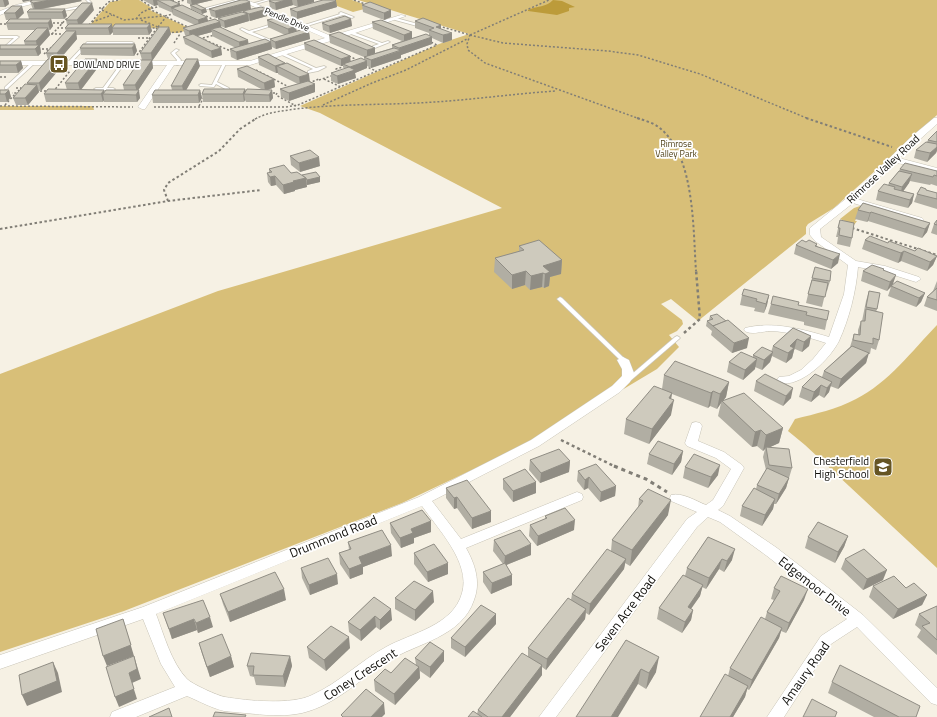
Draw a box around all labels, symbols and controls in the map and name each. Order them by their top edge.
street label: Pendle Drive [262,4,312,34]
bus stop icon: BOWLAND DRIVE [48,53,70,75]
place label: BOWLAND DRIVE [73,58,140,71]
street label: Rimrose Valley Road [843,131,923,207]
park label: Rimrose Valley Park [655,137,698,160]
place label: Chesterfield High School [813,453,869,482]
school or university icon: Chesterfield High School [872,456,894,478]
street label: Drummond Road [286,509,380,563]
street label: Edgemoor Drive [774,551,856,621]
street label: Seven Acre Road [590,571,660,655]
street label: Amaury Road [776,637,834,709]
street label: Coney Crescent [319,642,401,705]

